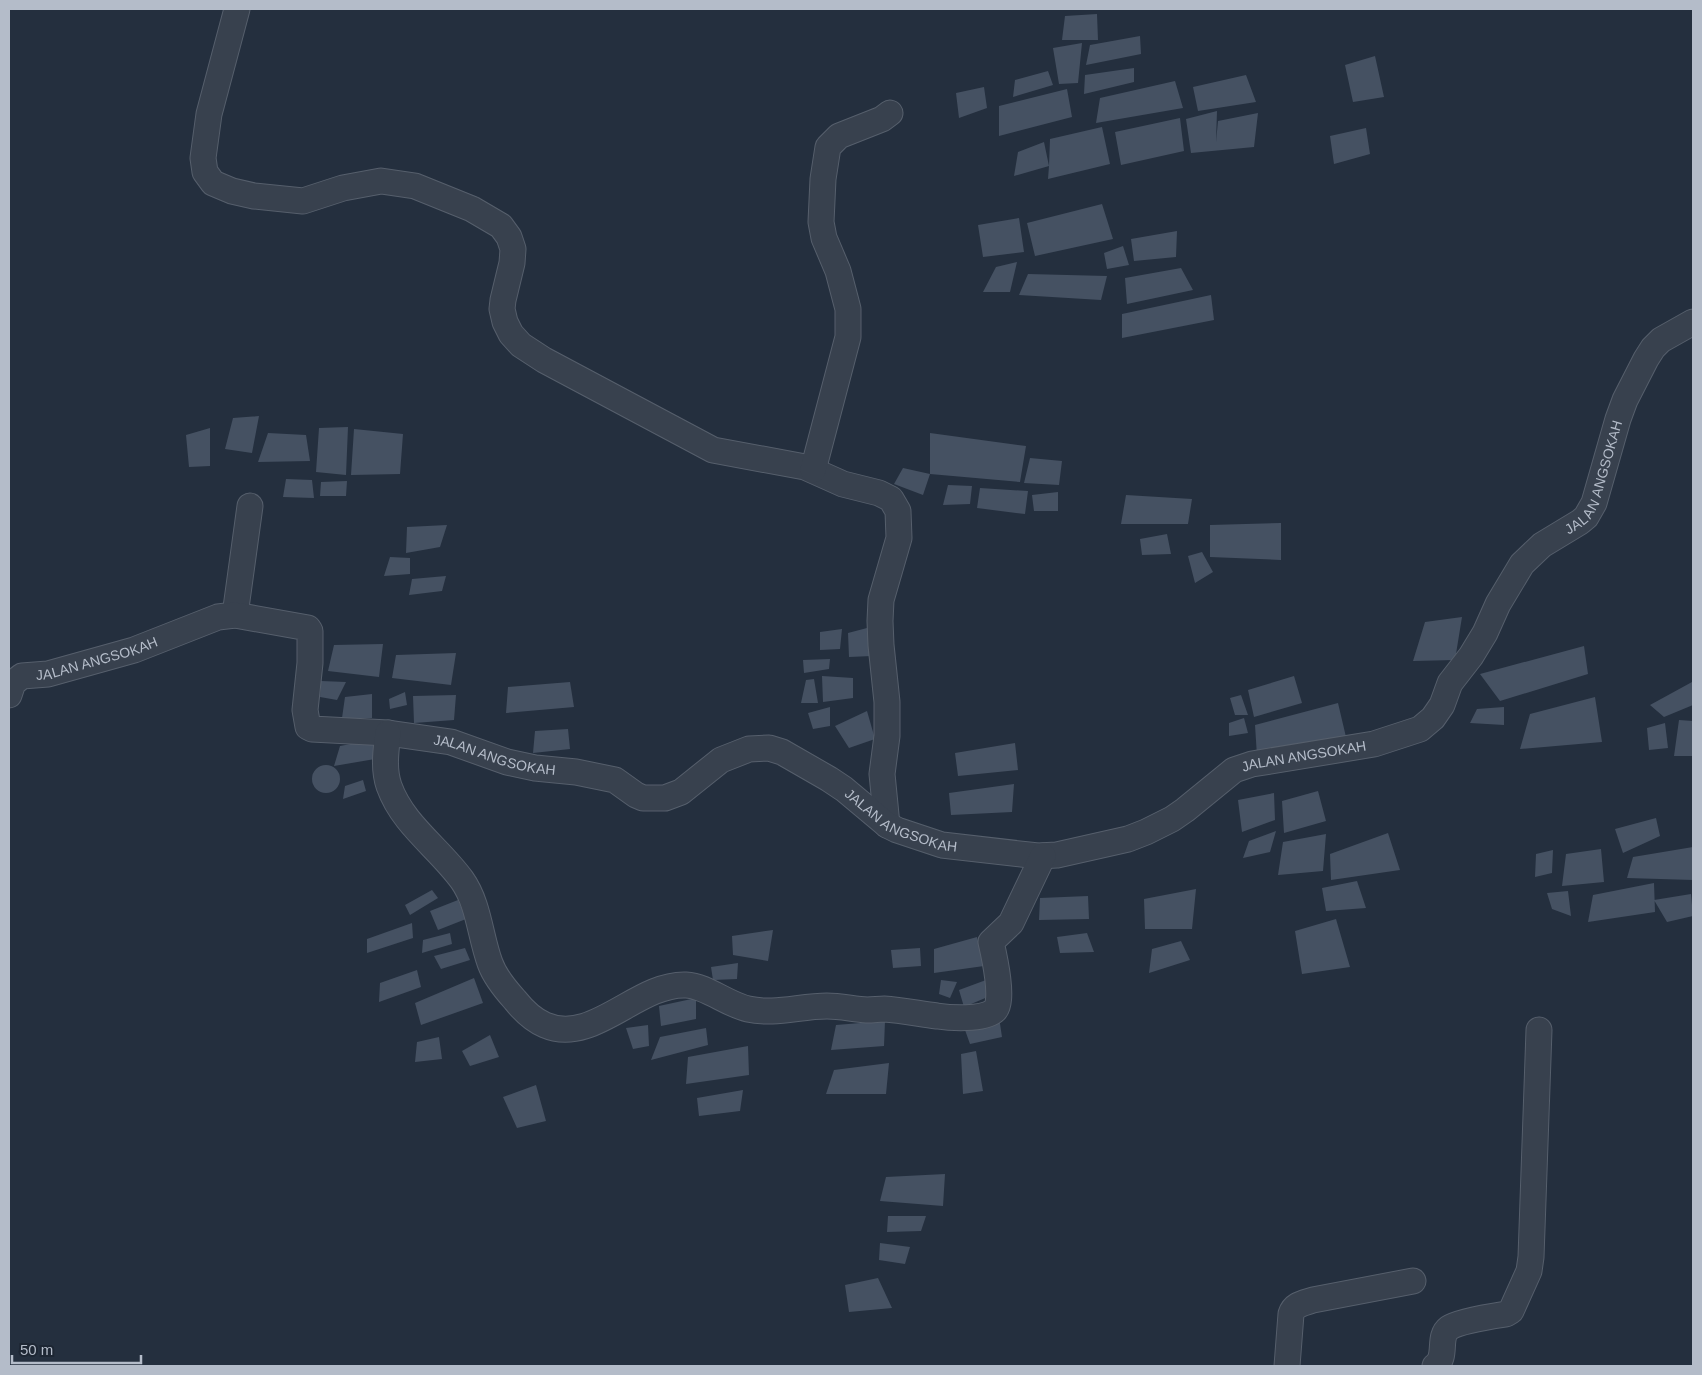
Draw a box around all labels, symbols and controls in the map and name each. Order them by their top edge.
street label: JALAN ANGSOKAH [1562,418,1625,537]
street label: JALAN ANGSOKAH [35,634,160,683]
street label: JALAN ANGSOKAH [433,732,556,778]
street label: JALAN ANGSOKAH [1239,737,1367,775]
street label: JALAN ANGSOKAH [842,785,958,855]
scale bar [12,1332,141,1364]
text: 50 m [20,1341,53,1358]

